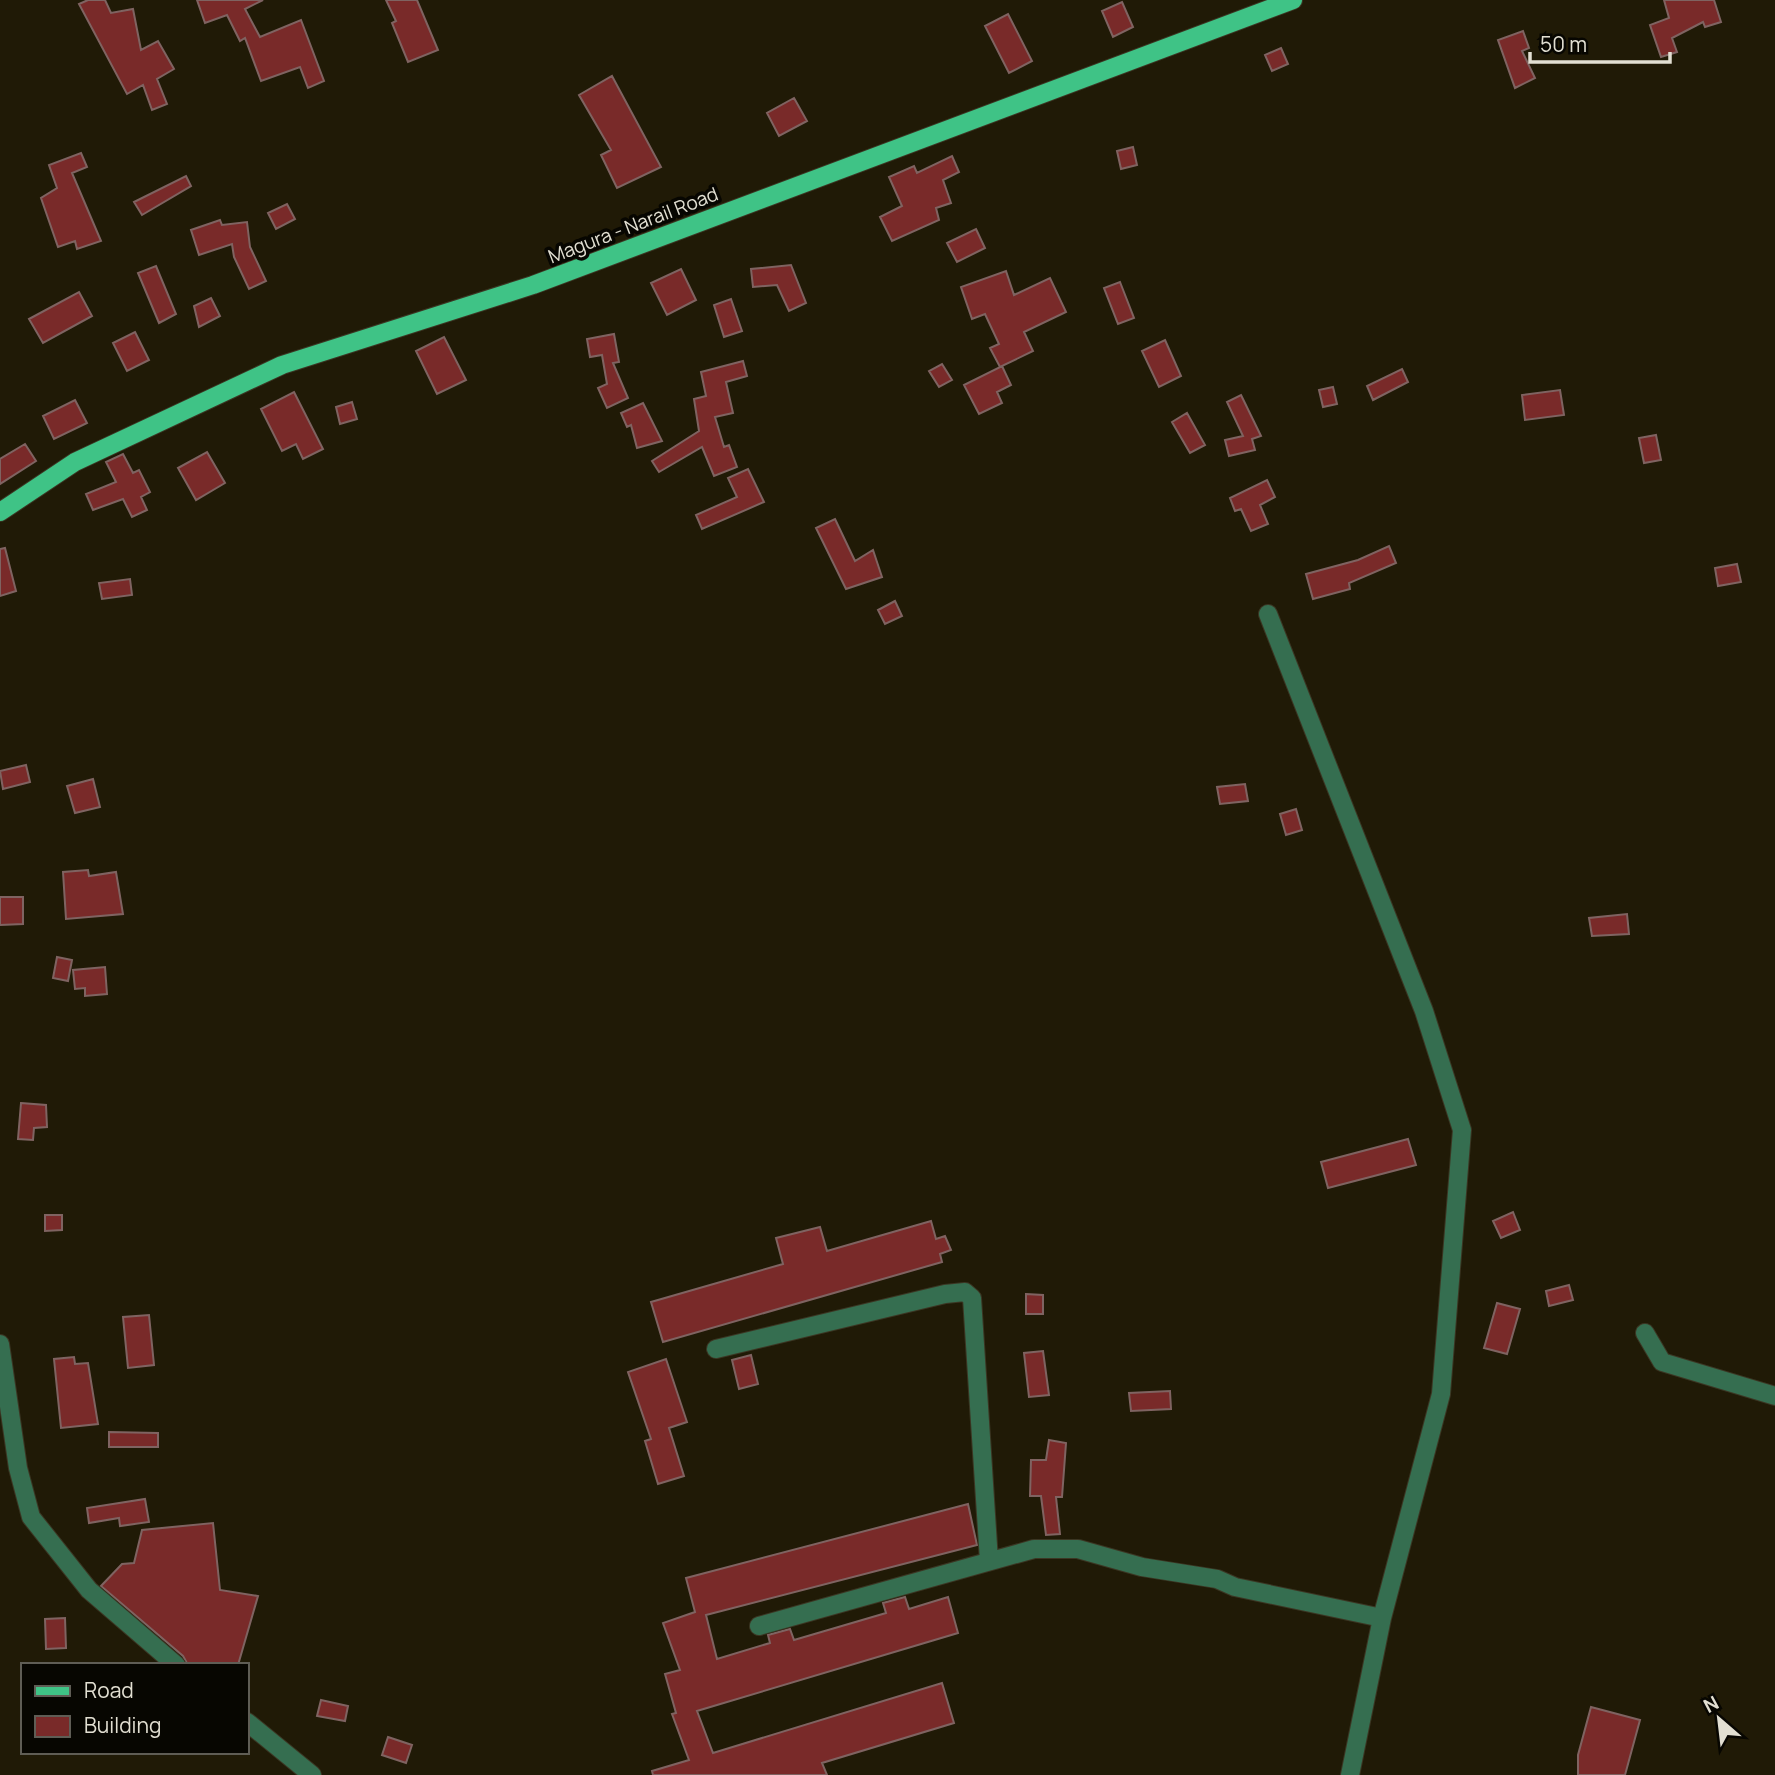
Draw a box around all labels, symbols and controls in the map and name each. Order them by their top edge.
scale bar [1530,21,1670,65]
text: 50 m [1540,30,1587,58]
street label: Magura - Narail Road [544,181,722,269]
legend [21,1663,248,1754]
text: Road [84,1676,134,1704]
north arrow [1684,1684,1754,1754]
text: N [1699,1689,1723,1719]
text: Building [84,1711,161,1739]

